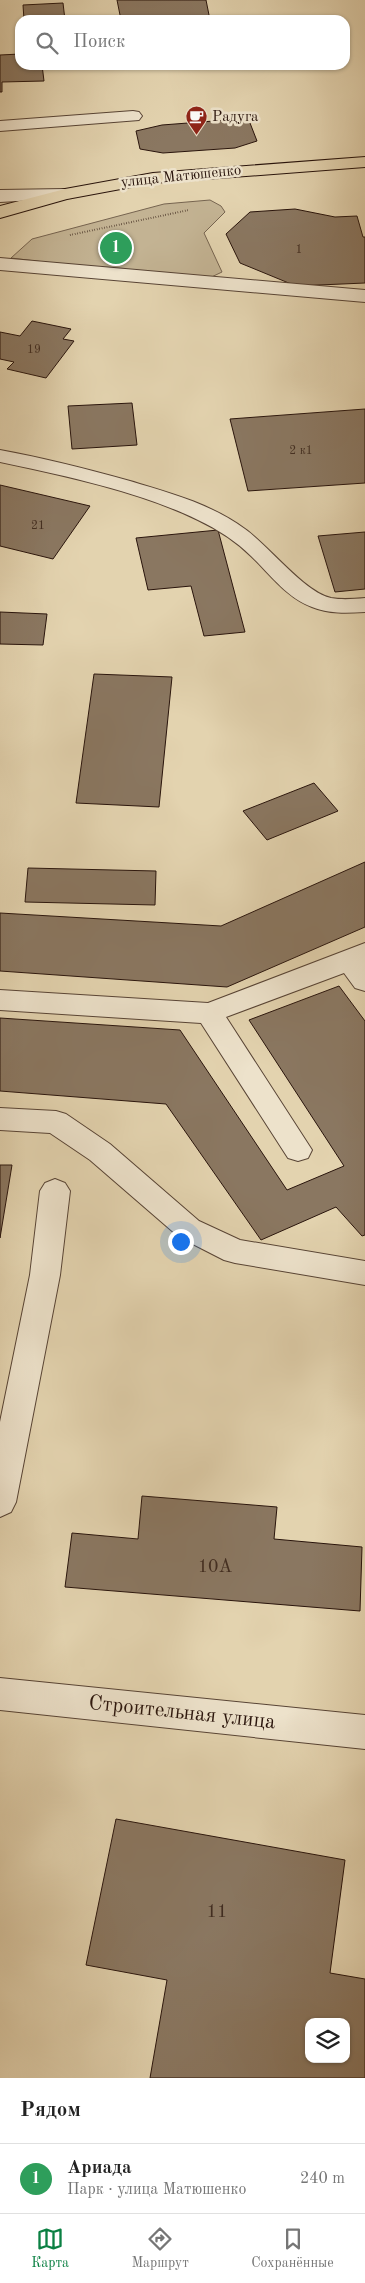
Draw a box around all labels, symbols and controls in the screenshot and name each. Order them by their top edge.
search box [15,15,350,70]
icon: search [33,29,61,57]
text: Поиск [73,33,125,52]
cafe icon: Радуга [184,105,208,136]
place label: Радуга [212,110,259,125]
street label: улица Матюшенко [120,163,242,191]
pin: 1 [100,229,132,267]
house number: 1 [296,244,302,256]
house number: 19 [27,344,41,356]
house number: 2 к1 [289,445,313,457]
house number: 21 [31,520,45,532]
your location [168,1229,194,1255]
house number: 10А [198,1558,233,1576]
street label: Строительная улица [88,1693,276,1733]
house number: 11 [207,1903,227,1921]
map controls [305,2018,350,2063]
button: layers [305,2018,350,2063]
text: Рядом [20,2100,81,2121]
text: Ариада [67,2159,132,2178]
text: 1 [31,2171,41,2187]
text: 240 m [300,2171,345,2187]
text: Парк · улица Матюшенко [67,2182,246,2198]
tab: Карта [31,2225,69,2272]
tab: Маршрут [131,2225,189,2272]
tab: Сохранённые [251,2225,334,2272]

